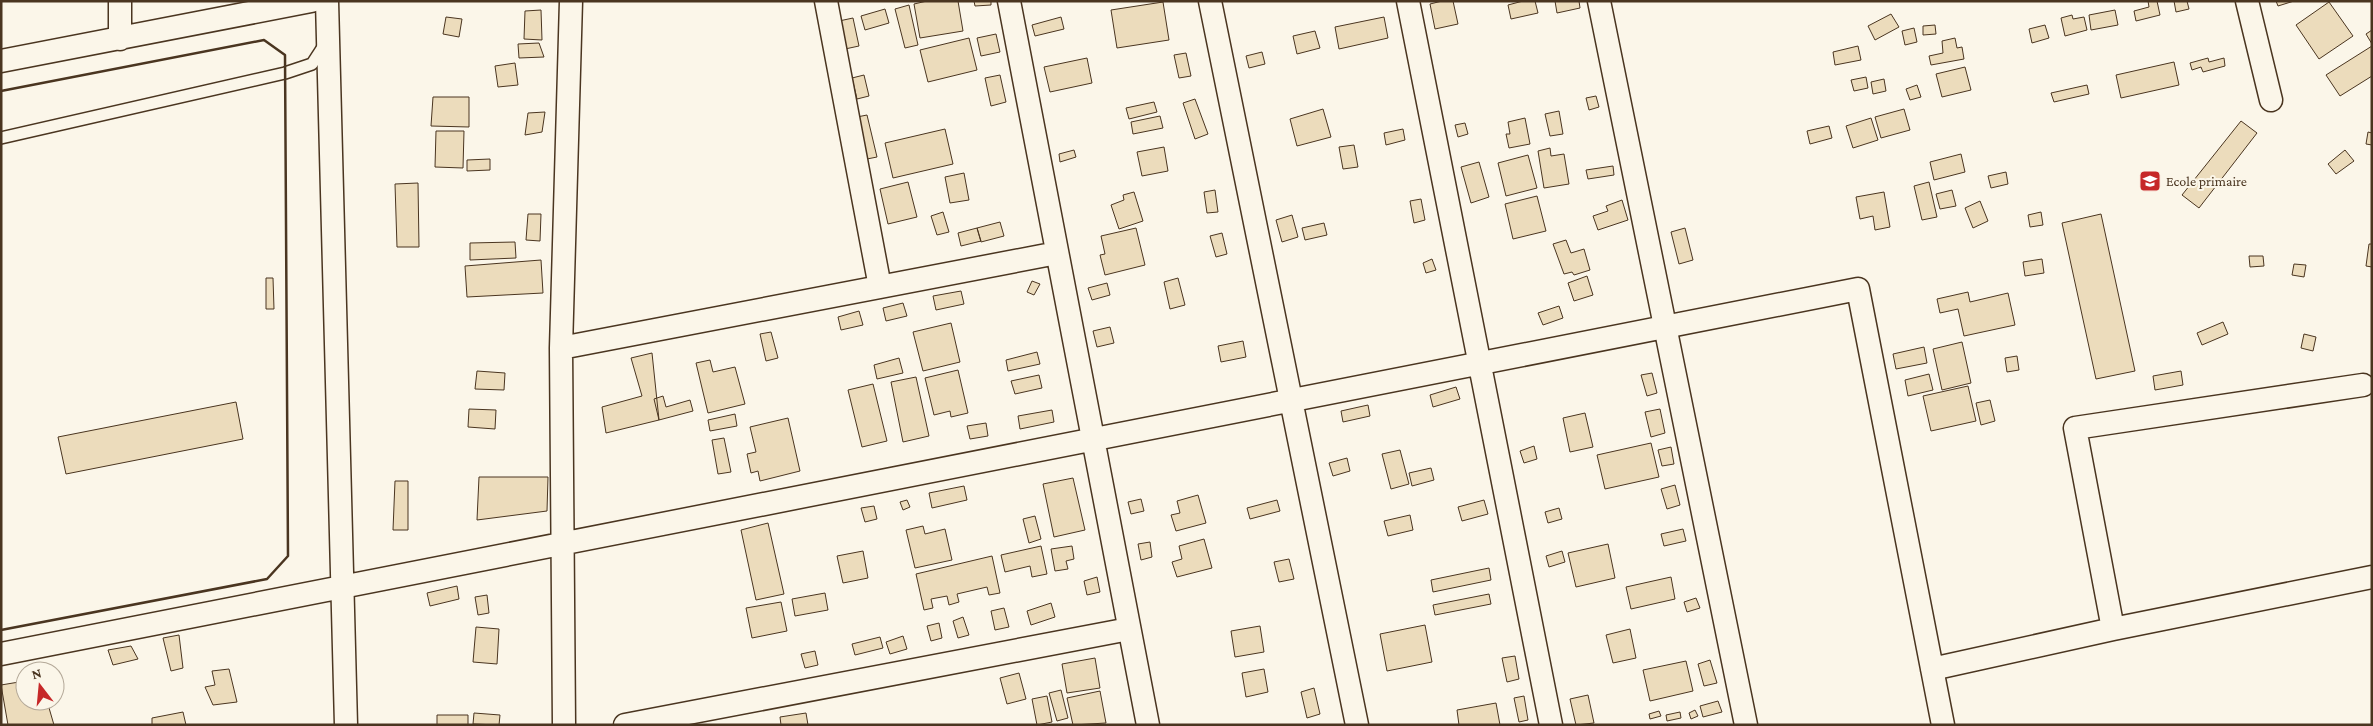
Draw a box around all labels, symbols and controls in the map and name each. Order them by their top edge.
school or university icon: Ecole primaire [2138,169,2162,193]
place label: Ecole primaire [2166,173,2247,189]
north arrow [15,661,65,711]
text: N [30,664,44,683]

